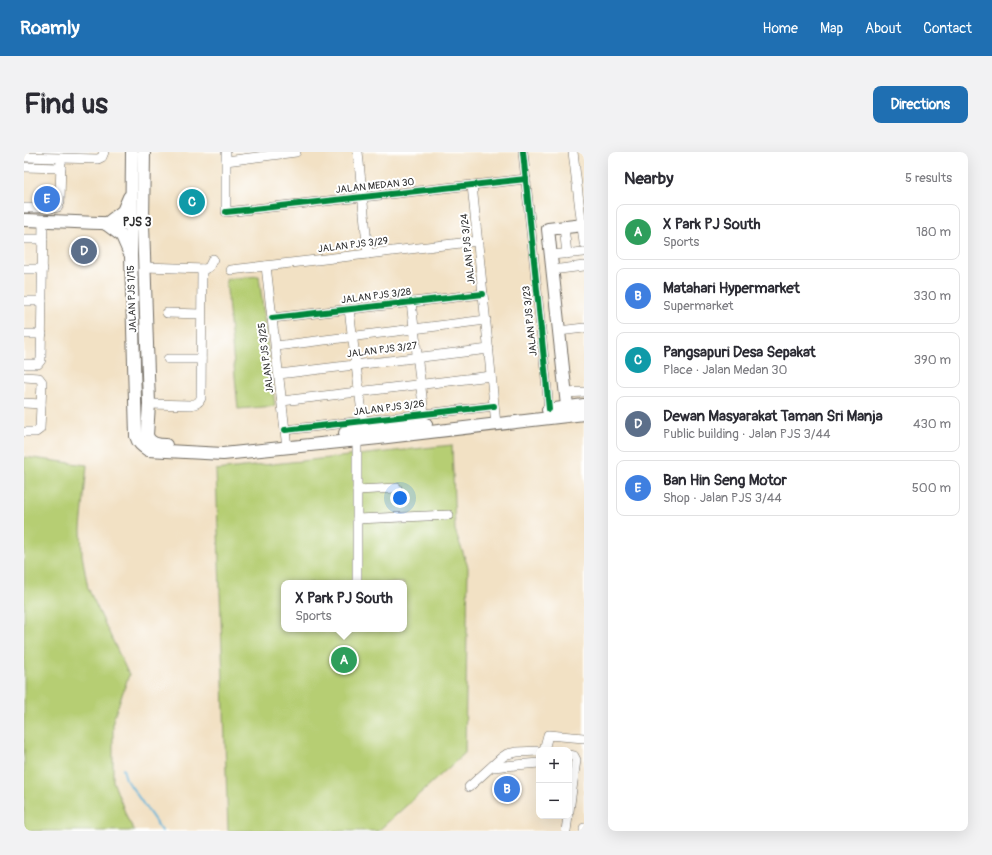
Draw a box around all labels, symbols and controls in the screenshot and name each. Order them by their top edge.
text: Roamly [20,16,80,40]
text: Home [763,20,798,37]
text: Map [820,20,843,37]
text: About [865,20,901,37]
text: Contact [923,20,972,37]
button: Directions [873,86,968,123]
text: Find us [24,87,108,122]
text: Nearby [624,168,673,189]
text: 5 results [905,170,952,186]
street label: JALAN MEDAN 30 [335,176,415,196]
pin: E [34,184,60,214]
pin: C [179,187,205,217]
street label: JALAN PJS 3/24 [458,213,478,285]
district label: PJS 3 [123,215,152,230]
text: X Park PJ South [663,215,760,234]
text: A [634,224,642,240]
text: 180 m [916,224,951,240]
text: Sports [663,234,699,250]
street label: JALAN PJS 3/29 [317,235,389,255]
pin: D [71,236,97,266]
street label: JALAN PJS 1/15 [125,265,139,333]
text: Matahari Hypermarket [663,279,800,298]
street label: JALAN PJS 3/23 [520,285,540,357]
street label: JALAN PJS 3/28 [340,286,412,306]
text: B [634,288,642,304]
text: 330 m [913,288,951,304]
text: Supermarket [663,298,734,314]
street label: JALAN PJS 3/25 [256,322,276,394]
street label: JALAN PJS 3/27 [346,340,419,360]
text: Pangsapuri Desa Sepakat [663,343,816,362]
text: C [634,352,642,368]
text: 390 m [914,352,951,368]
text: Place · Jalan Medan 30 [663,362,787,378]
street label: JALAN PJS 3/26 [353,398,425,418]
text: Dewan Masyarakat Taman Sri Manja [663,407,883,426]
text: D [634,416,642,432]
text: 430 m [913,416,951,432]
text: Public building · Jalan PJS 3/44 [663,426,831,442]
text: Ban Hin Seng Motor [663,471,787,490]
text: E [635,480,641,496]
text: 500 m [912,480,951,496]
your location [390,488,410,508]
text: Shop · Jalan PJS 3/44 [663,490,782,506]
popup [281,580,407,632]
text: X Park PJ South [295,589,393,608]
text: Sports [295,608,332,624]
pin: A [331,645,357,675]
map controls [536,747,572,819]
button: + [536,747,572,783]
pin: B [494,774,520,804]
button: − [536,783,572,819]

